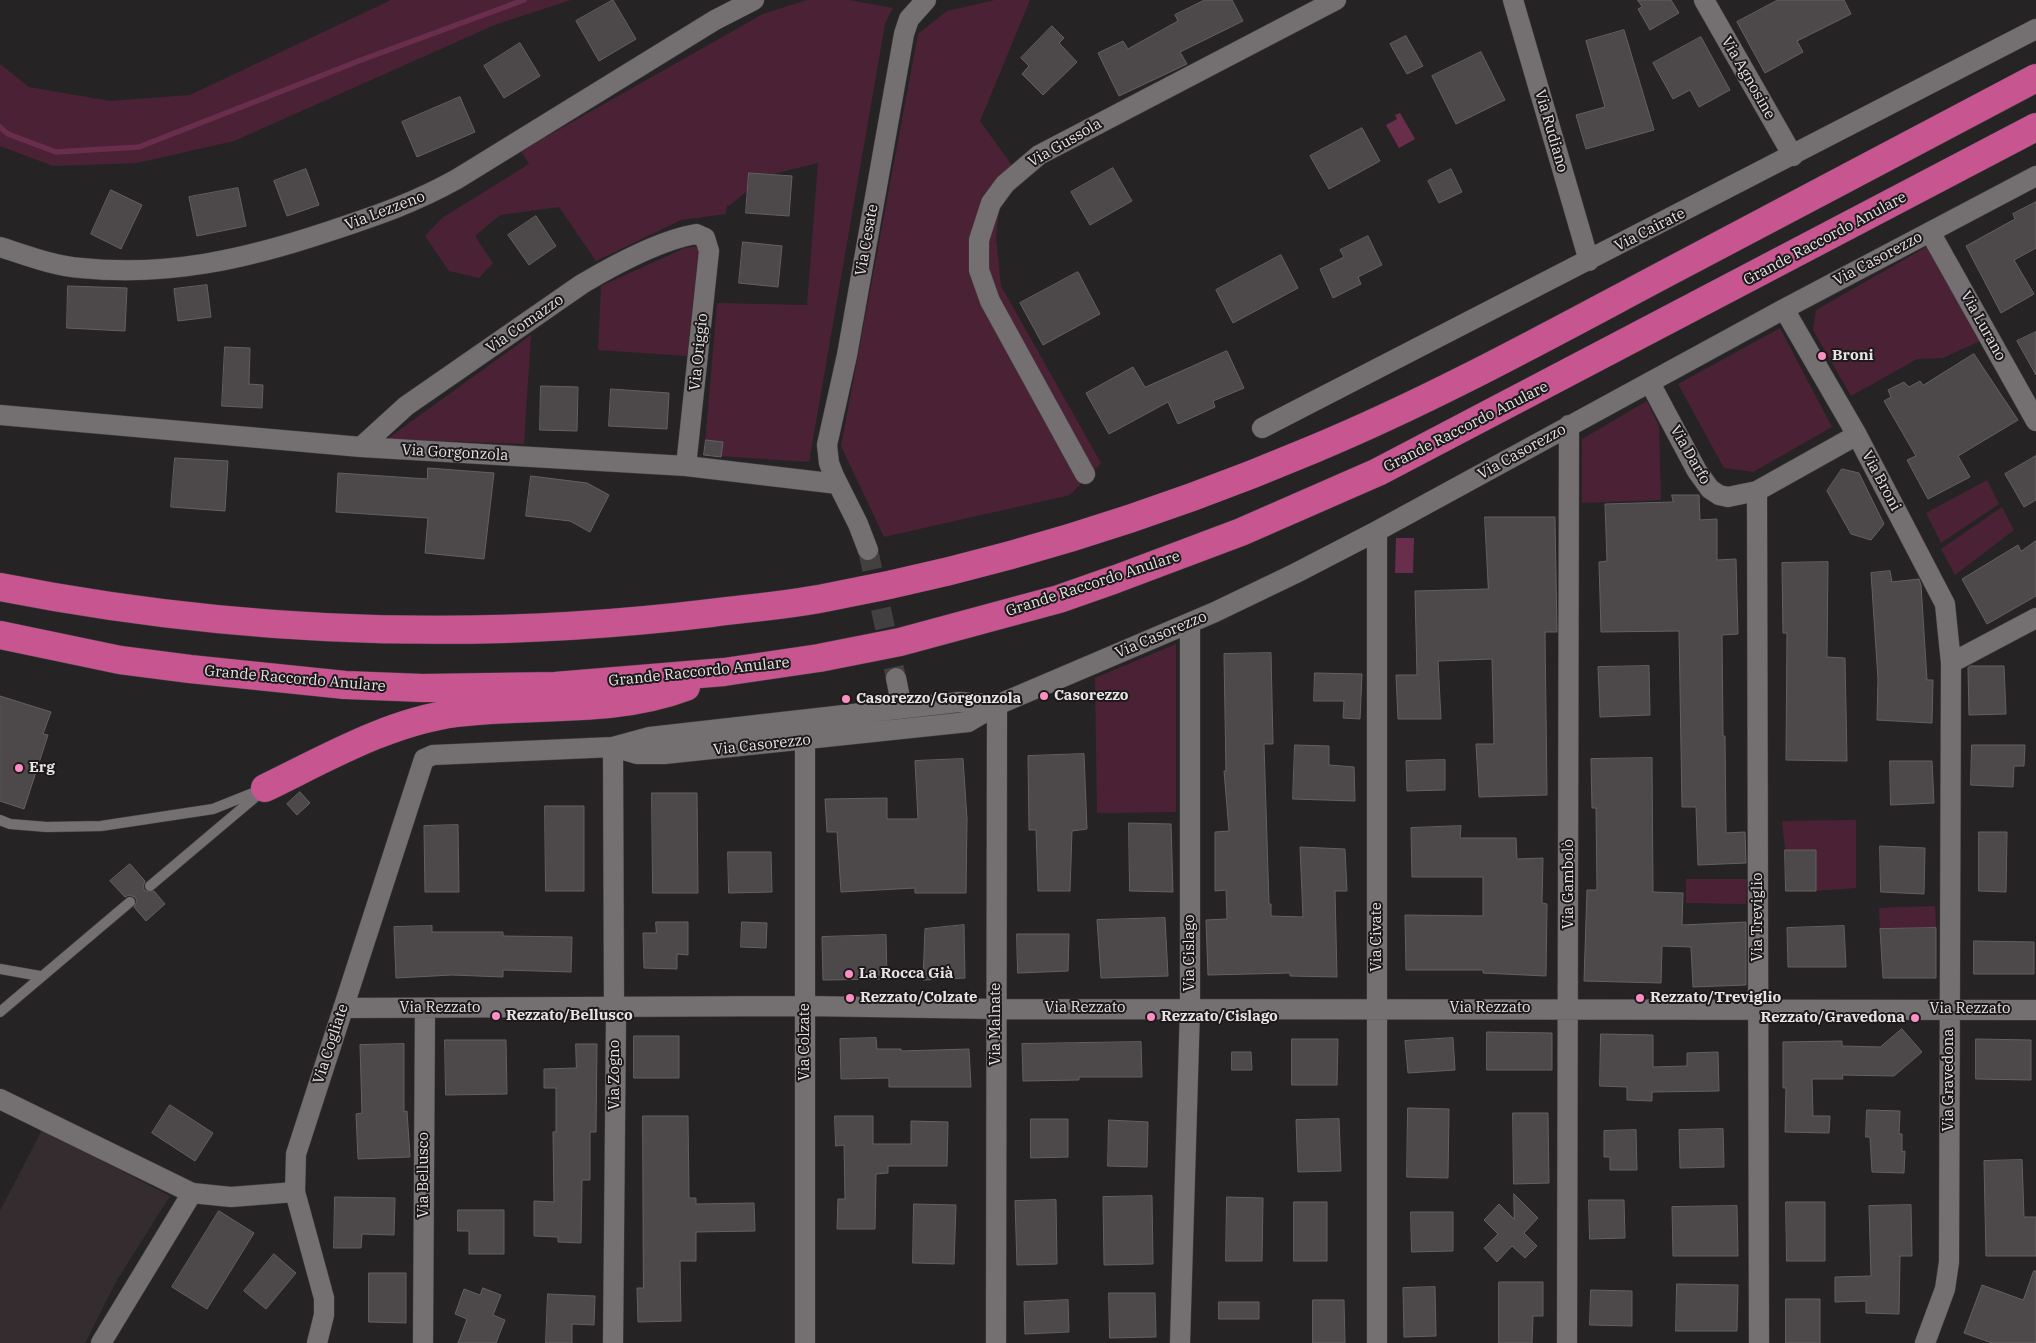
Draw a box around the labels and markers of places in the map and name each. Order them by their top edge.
place label: Broni [1832,347,1874,365]
marker: Broni [1816,350,1828,362]
place label: Casorezzo [1054,687,1129,705]
place label: Casorezzo/Gorgonzola [856,690,1021,708]
marker: Casorezzo [1038,690,1050,702]
marker: Casorezzo/Gorgonzola [840,693,852,705]
place label: Erg [29,759,55,777]
marker: Erg [13,762,25,774]
place label: La Rocca Già [859,965,953,983]
marker: La Rocca Già [843,968,855,980]
place label: Rezzato/Colzate [860,989,977,1007]
place label: Rezzato/Treviglio [1650,989,1781,1007]
marker: Rezzato/Colzate [844,992,856,1004]
marker: Rezzato/Treviglio [1634,992,1646,1004]
place label: Rezzato/Bellusco [506,1007,633,1025]
place label: Rezzato/Cislago [1161,1008,1278,1026]
place label: Rezzato/Gravedona [1760,1009,1905,1027]
marker: Rezzato/Bellusco [490,1010,502,1022]
marker: Rezzato/Cislago [1145,1011,1157,1023]
marker: Rezzato/Gravedona [1909,1012,1921,1024]

